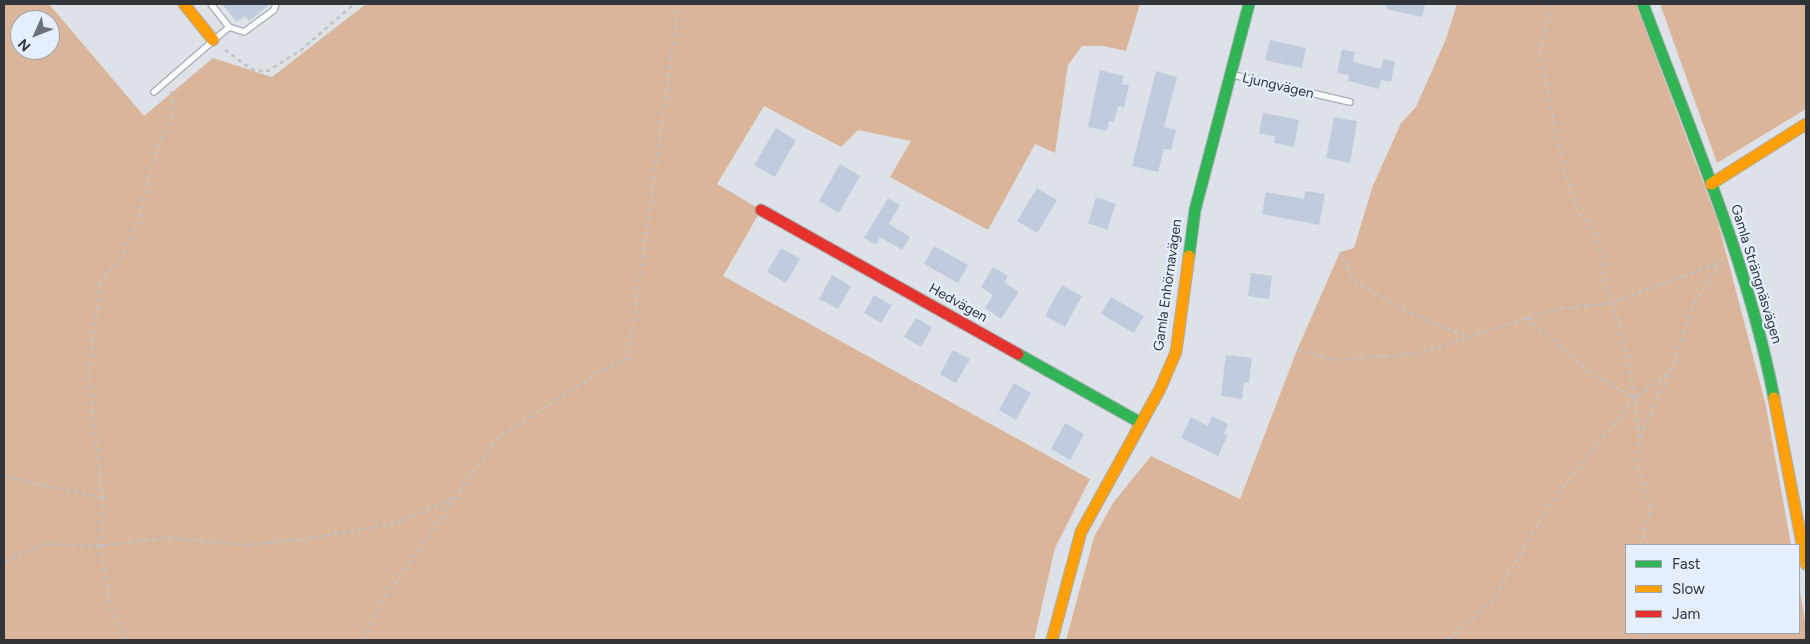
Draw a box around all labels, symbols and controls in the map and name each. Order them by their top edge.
north arrow [10,10,60,60]
text: N [15,35,34,55]
street label: Ljungvägen [1241,70,1315,102]
street label: Gamla Strängnäsvägen [1727,202,1785,346]
street label: Gamla Enhörnavägen [1150,218,1186,352]
street label: Hedvägen [926,280,990,326]
legend [1625,544,1800,634]
text: Fast [1672,555,1700,573]
text: Slow [1672,580,1705,598]
text: Jam [1672,605,1700,623]

